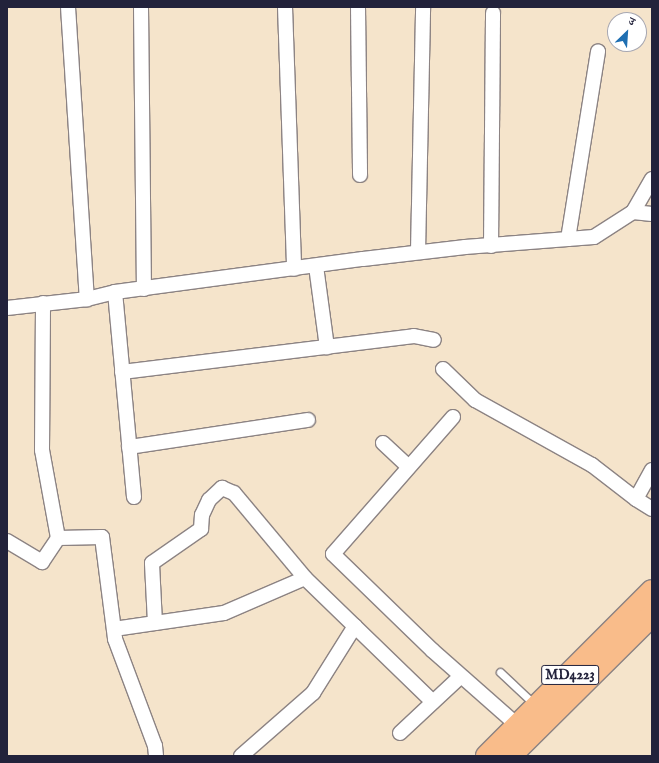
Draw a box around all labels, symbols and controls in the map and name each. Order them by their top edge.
north arrow [607,12,647,52]
text: उ [626,14,637,30]
road number: MD4223 [541,663,599,687]

